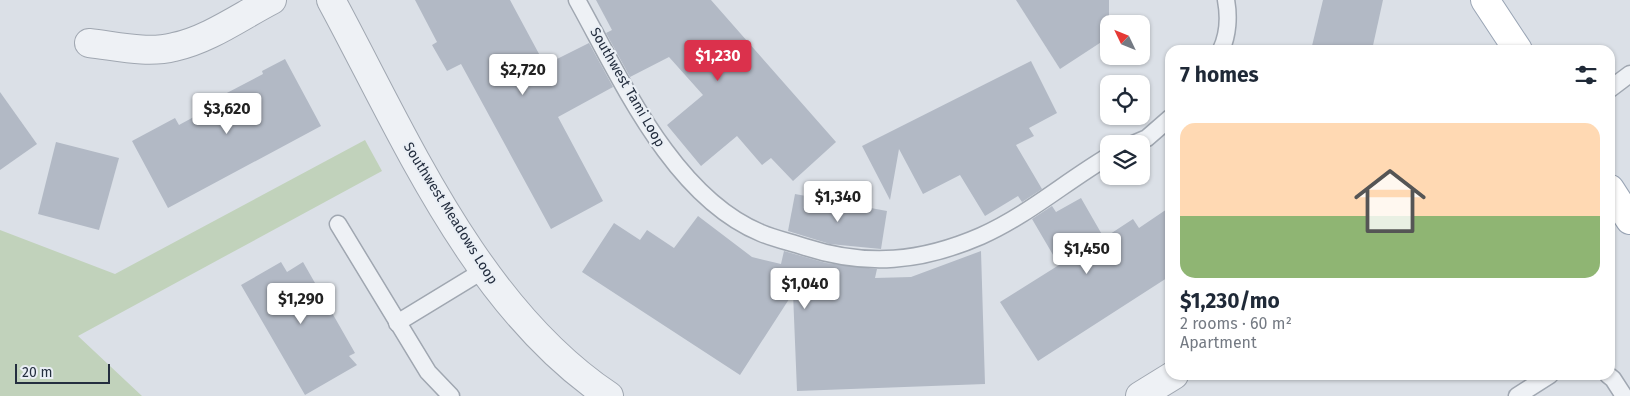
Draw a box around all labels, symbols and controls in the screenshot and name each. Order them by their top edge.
north arrow [1100,15,1150,65]
map controls [1100,15,1150,185]
street label: Southwest Tami Loop [586,24,669,150]
pin: $1,230 [677,39,759,82]
text: $1,230 [695,46,741,65]
pin: $2,720 [482,54,564,96]
text: $2,720 [500,60,546,79]
icon: filters [1572,61,1600,89]
text: 7 homes [1180,62,1259,88]
button: locate [1100,75,1150,125]
pin: $3,620 [186,92,268,135]
text: $3,620 [203,99,251,118]
button: layers [1100,135,1150,185]
street label: Southwest Meadows Loop [400,139,501,287]
icon: home [1345,156,1435,246]
pin: $1,340 [797,180,879,223]
text: $1,340 [815,187,861,206]
pin: $1,450 [1046,232,1128,275]
text: $1,450 [1064,239,1110,258]
pin: $1,040 [764,268,846,310]
text: $1,040 [781,274,829,293]
pin: $1,290 [260,282,342,325]
text: $1,230/mo [1180,288,1280,314]
text: $1,290 [278,289,324,308]
text: 2 rooms · 60 m² [1180,314,1292,333]
text: Apartment [1180,333,1257,352]
scale bar [15,361,110,384]
text: 20 m [22,364,52,381]

